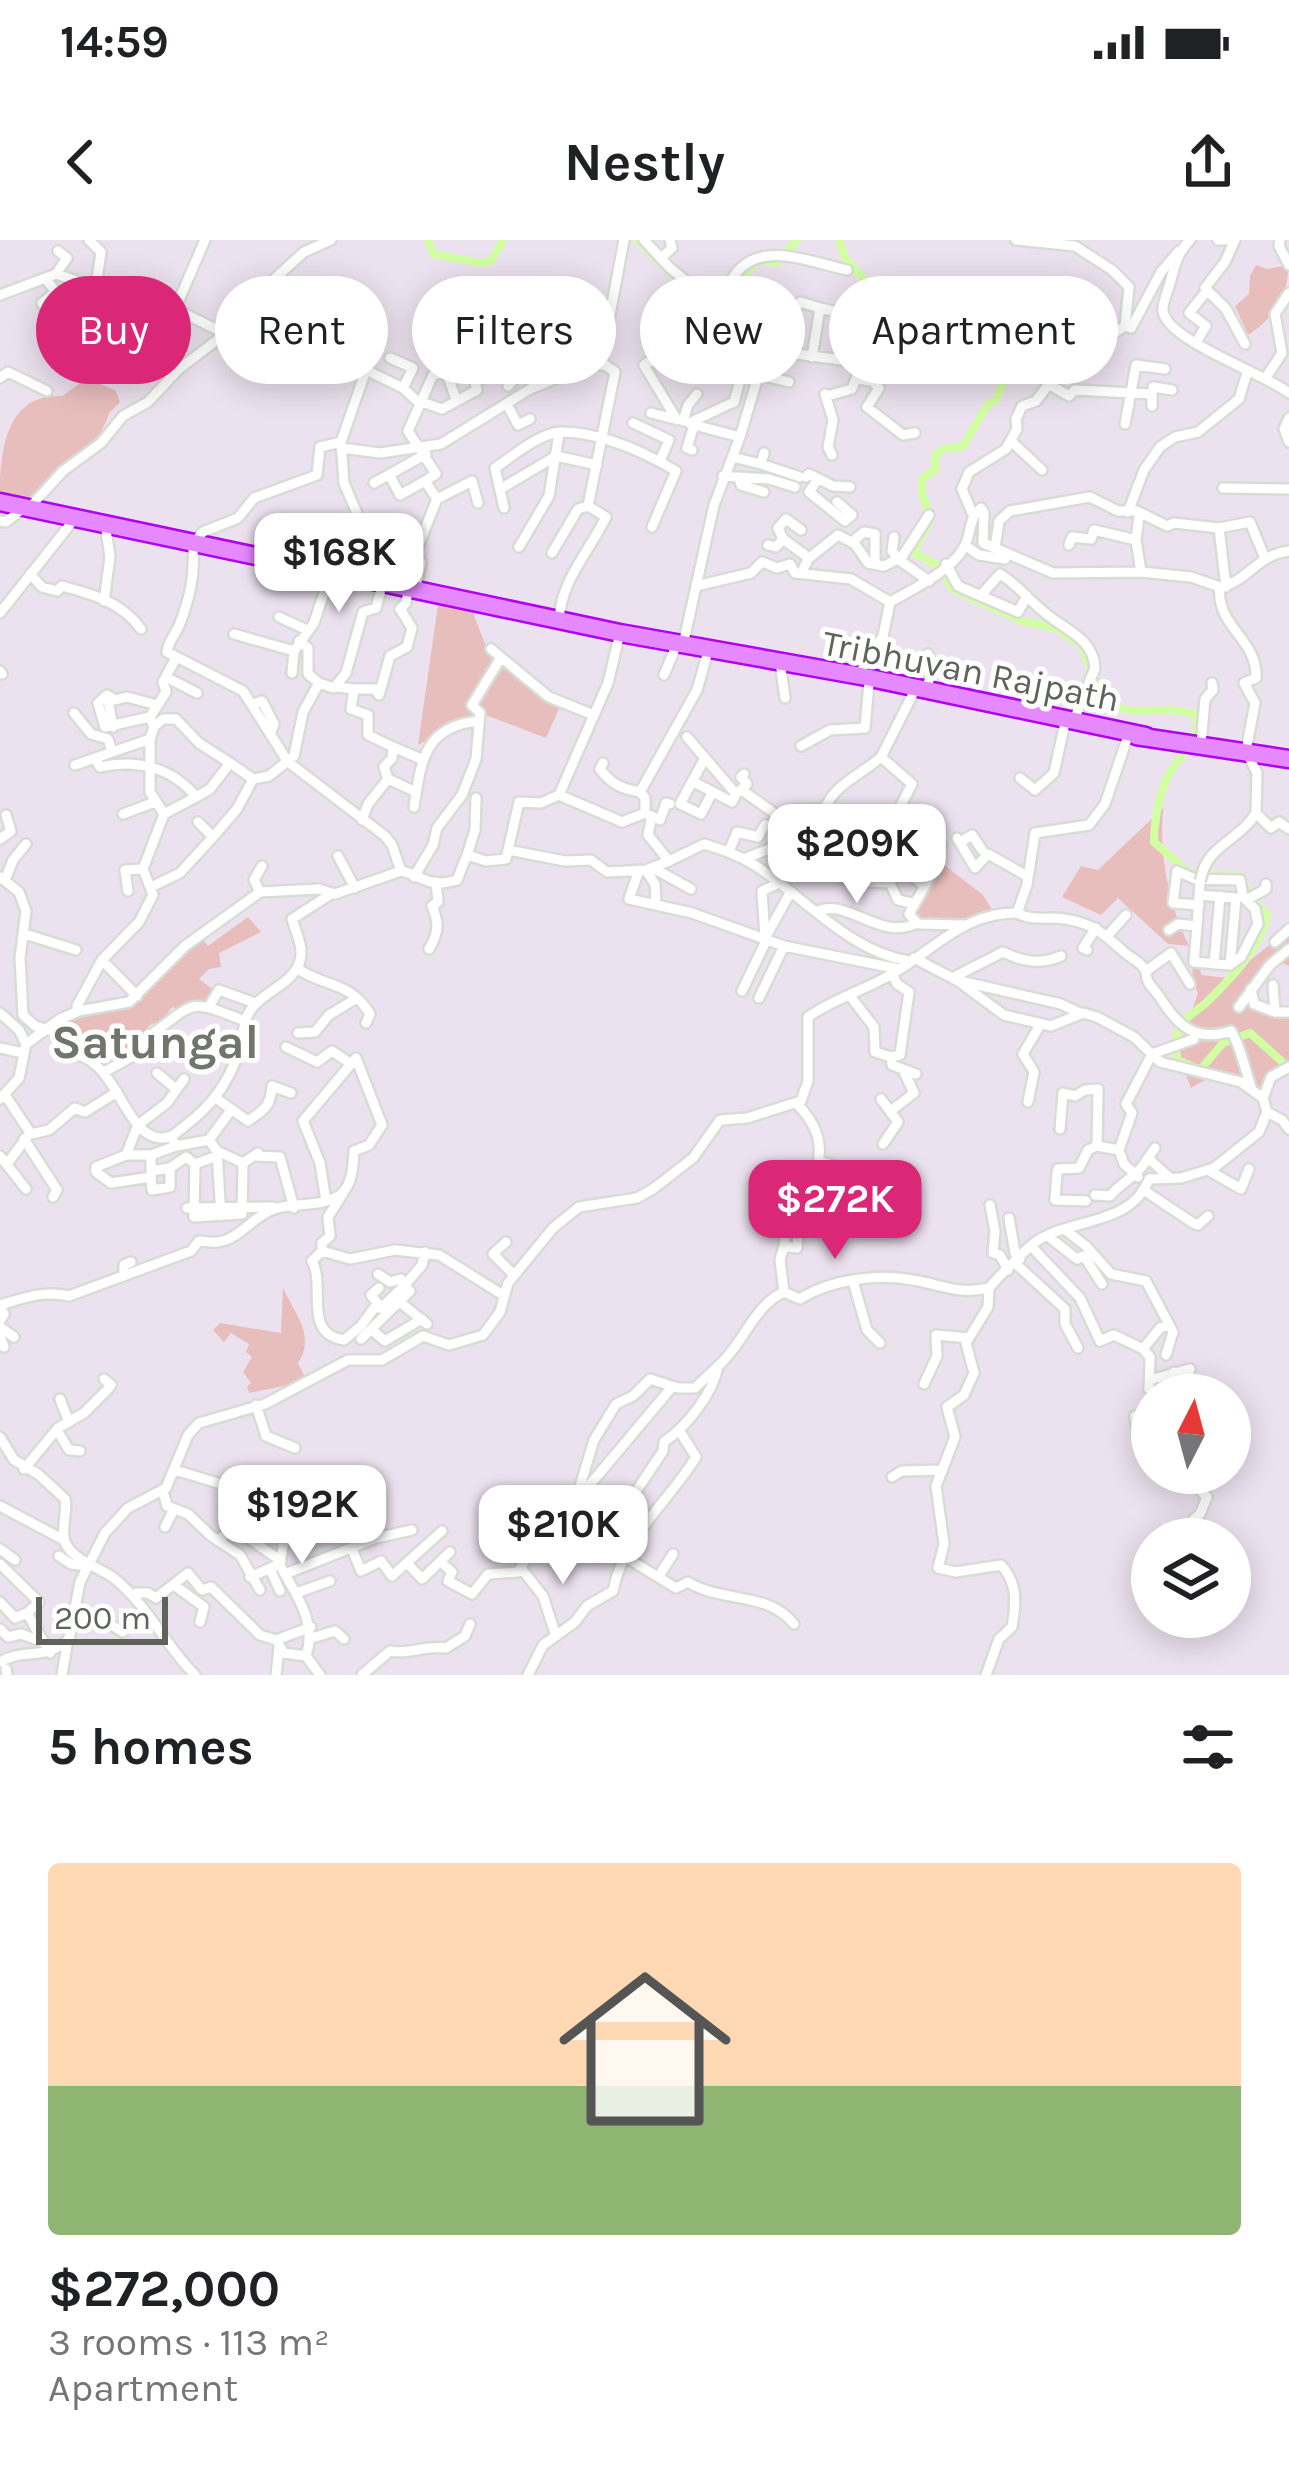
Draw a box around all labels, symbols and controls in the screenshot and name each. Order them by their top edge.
text: 14:59 [60,16,169,68]
icon: back [48,129,114,195]
icon: share [1175,129,1241,195]
text: Nestly [564,130,725,194]
chip: Buy [36,276,191,384]
chip: Rent [215,276,388,384]
chip: Filters [412,276,616,384]
chip: New [640,276,805,384]
chip: Apartment [829,276,1118,384]
pin: $168K [255,513,423,615]
text: $168K [281,529,397,575]
street label: Tribhuvan Rajpath [819,622,1123,720]
pin: $209K [773,804,941,906]
text: $209K [795,820,919,866]
district label: Satungal [51,1014,259,1070]
pin: $272K [751,1160,919,1262]
text: $272K [776,1176,894,1222]
north arrow [1131,1374,1251,1494]
map controls [1131,1374,1251,1638]
pin: $192K [218,1465,386,1567]
text: $192K [245,1481,359,1527]
pin: $210K [479,1485,647,1587]
text: $210K [506,1501,620,1547]
button: layers [1131,1518,1251,1638]
scale bar [36,1591,168,1644]
text: 200 m [54,1599,151,1637]
icon: filters [1175,1714,1241,1780]
text: 5 homes [48,1717,254,1777]
icon: home [537,1941,753,2157]
text: $272,000 [48,2259,280,2319]
text: 3 rooms · 113 m² [48,2319,330,2365]
text: Apartment [48,2365,238,2411]

